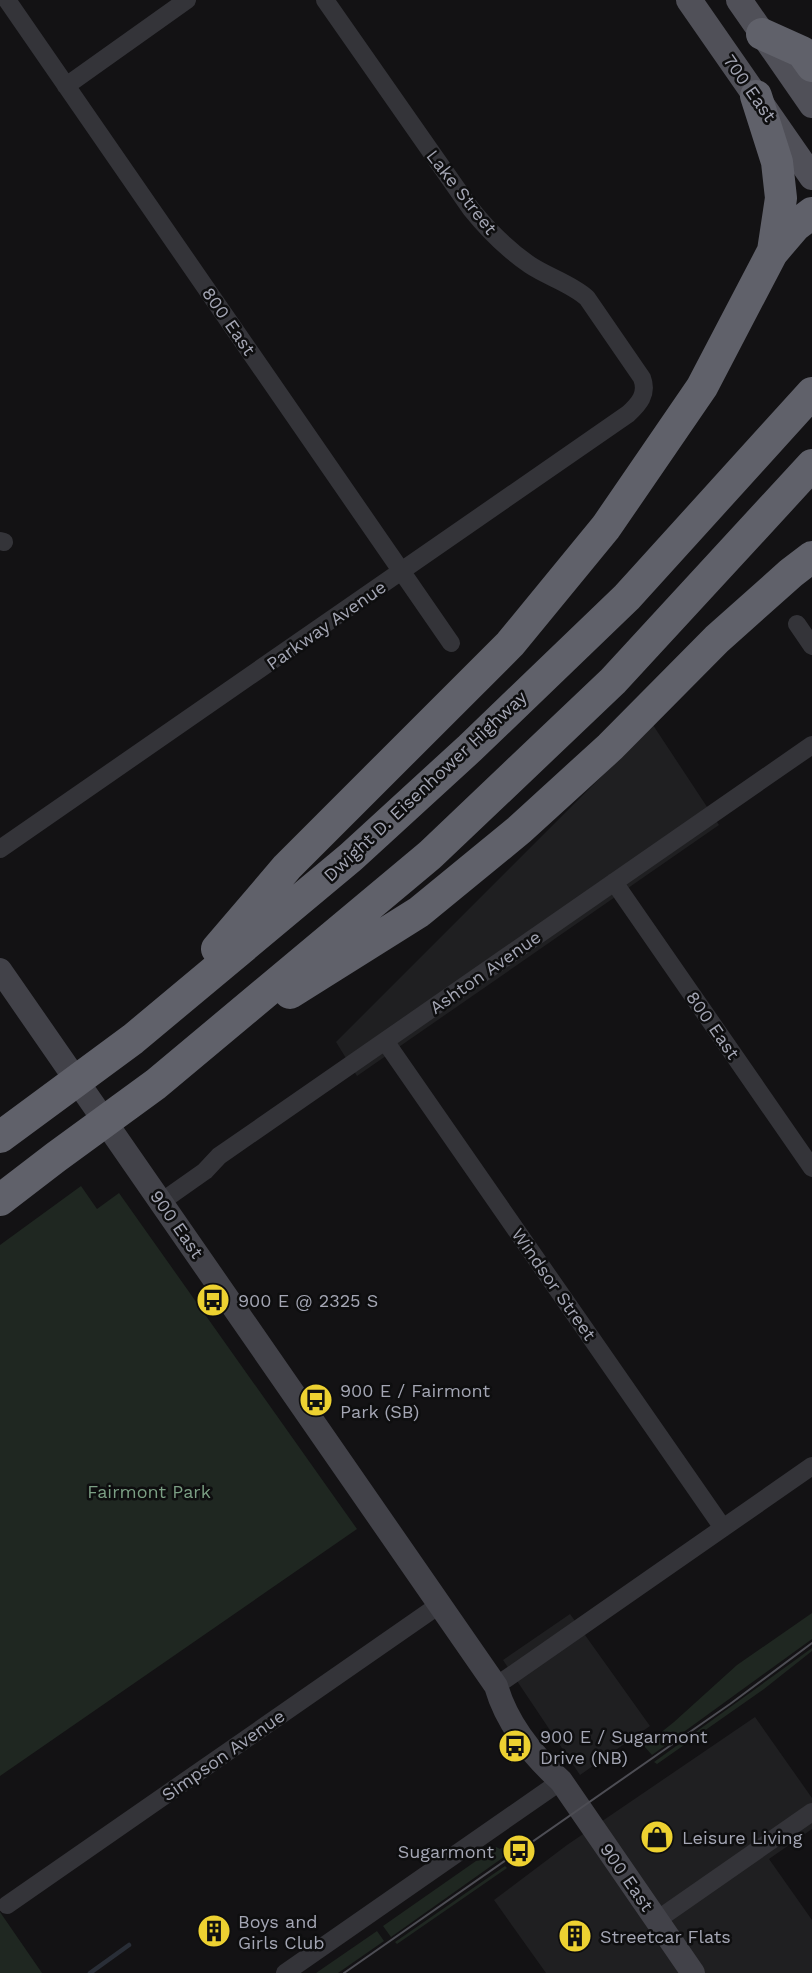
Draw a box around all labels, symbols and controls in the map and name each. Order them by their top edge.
street label: 700 East [719,50,781,126]
street label: Lake Street [422,146,502,239]
street label: 800 East [198,283,260,359]
street label: Parkway Avenue [262,576,390,674]
street label: Dwight D. Eisenhower Highway [319,686,531,886]
street label: Ashton Avenue [425,926,545,1018]
street label: 800 East [682,987,744,1063]
street label: 900 East [146,1186,208,1262]
street label: Windsor Street [508,1224,601,1344]
bus stop icon: 900 E @ 2325 S [194,1281,232,1319]
place label: 900 E @ 2325 S [238,1290,378,1311]
place label: 900 E / Fairmont Park (SB) [340,1380,491,1422]
bus stop icon: 900 E / Fairmont Park (SB) [297,1381,335,1419]
park label: Fairmont Park [87,1481,211,1502]
street label: Simpson Avenue [158,1705,288,1805]
place label: 900 E / Sugarmont Drive (NB) [540,1726,708,1768]
bus stop icon: 900 E / Sugarmont Drive (NB) [496,1727,534,1765]
shop icon: Leisure Living [638,1818,676,1856]
place label: Leisure Living [682,1827,803,1848]
bus stop icon: Sugarmont [500,1832,538,1870]
street label: 900 East [596,1839,658,1915]
place label: Sugarmont [398,1841,494,1862]
place label: Boys and Girls Club [238,1911,325,1953]
building icon: Boys and Girls Club [195,1912,233,1950]
building icon: Streetcar Flats [556,1917,594,1955]
place label: Streetcar Flats [600,1926,731,1947]

